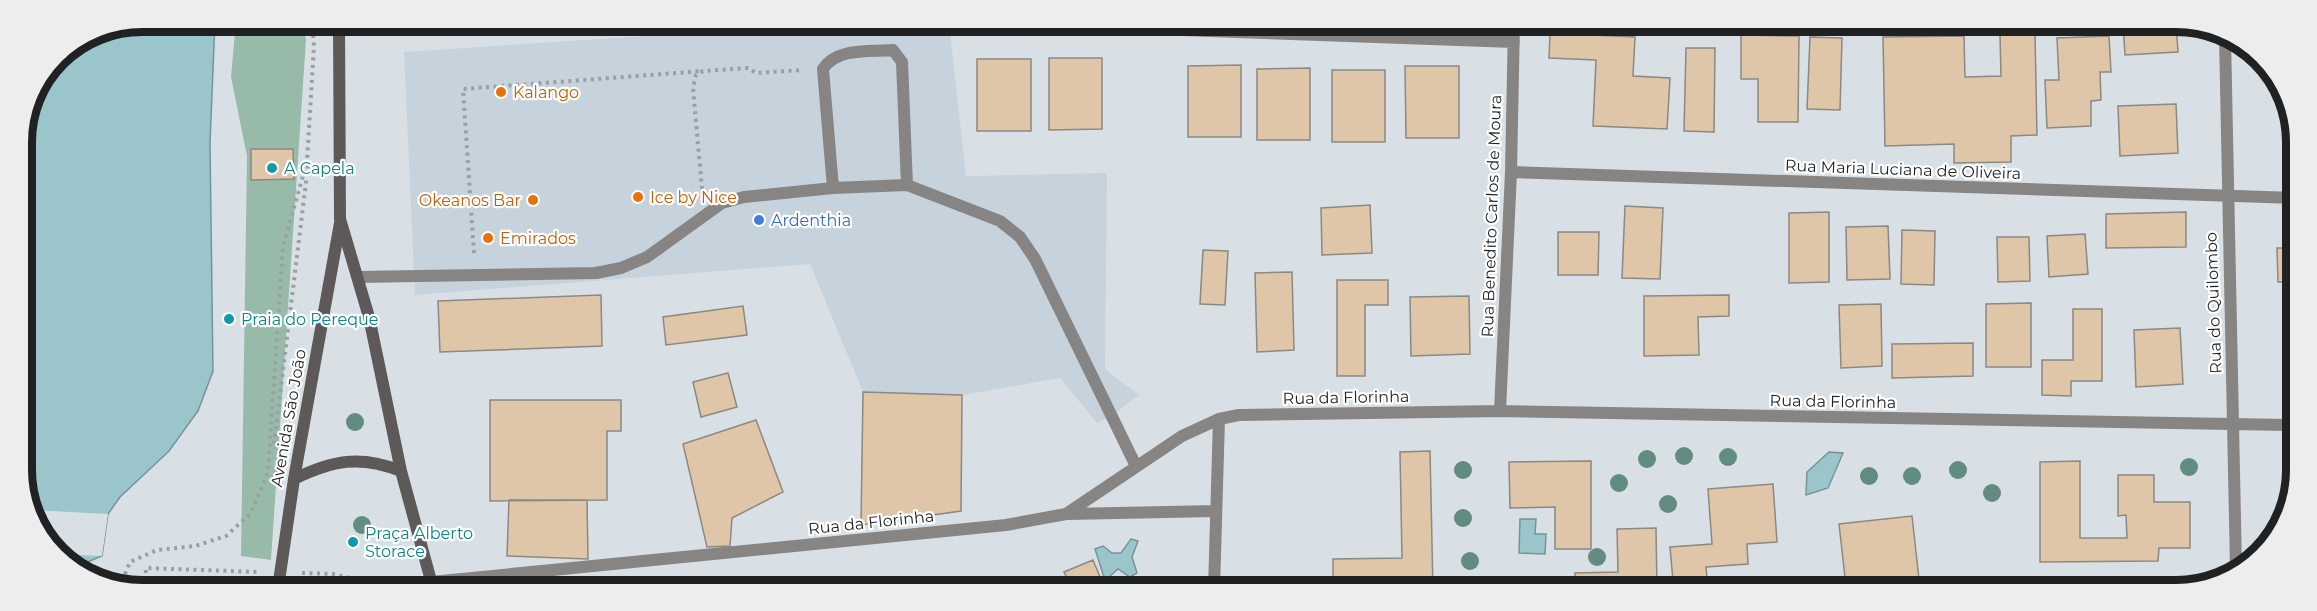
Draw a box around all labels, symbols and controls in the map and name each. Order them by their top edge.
place label: Kalango [513,83,579,102]
marker: Kalango [494,85,508,99]
street label: Rua Benedito Carlos de Moura [1478,94,1505,338]
street label: Rua Maria Luciana de Oliveira [1785,156,2021,183]
place label: A Capela [284,159,355,178]
marker: A Capela [265,161,279,175]
place label: Ice by Nice [650,188,737,207]
marker: Ice by Nice [631,190,645,204]
place label: Okeanos Bar [419,191,521,210]
marker: Okeanos Bar [526,193,540,207]
place label: Ardenthia [771,211,851,230]
marker: Ardenthia [752,213,766,227]
place label: Emirados [500,229,576,248]
marker: Emirados [481,231,495,245]
street label: Rua do Quilombo [2202,232,2225,374]
place label: Praia do Pereque [241,310,378,329]
marker: Praia do Pereque [222,312,236,326]
street label: Avenida São João [267,348,310,489]
street label: Rua da Florinha [1283,387,1409,408]
street label: Rua da Florinha [1770,391,1896,412]
street label: Rua da Florinha [807,506,935,539]
place label: Praça Alberto Storace [365,524,473,561]
marker: Praça Alberto Storace [346,535,360,549]

